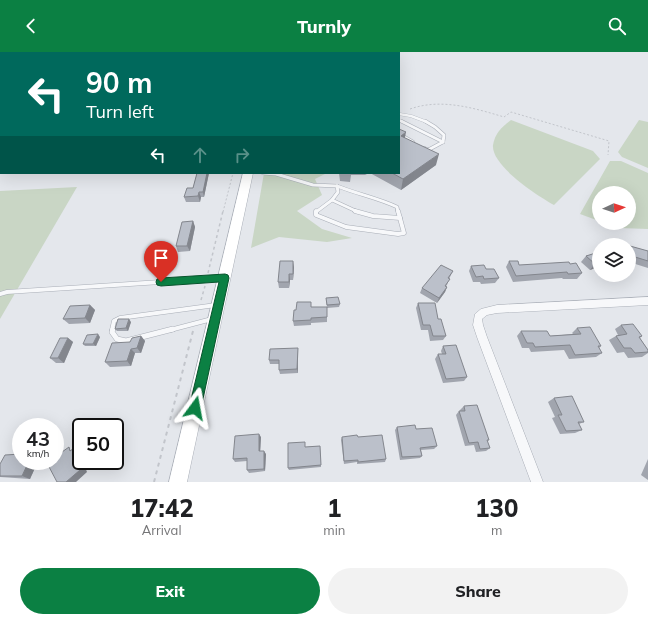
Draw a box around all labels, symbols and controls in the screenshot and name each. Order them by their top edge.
icon: back [20,15,42,37]
text: Turnly [297,15,351,38]
icon: search [606,15,628,37]
text: 90 m [86,65,152,100]
icon: left [20,68,72,120]
text: Turn left [86,100,154,123]
icon: left [147,144,169,166]
icon: ahead [189,144,211,166]
icon: right [231,144,253,166]
north arrow [592,186,636,230]
map controls [592,186,636,282]
button: layers [592,238,636,282]
pin [144,241,178,282]
icon: arrive [150,247,172,269]
position arrow [174,387,216,429]
speed limit sign: 50 [72,418,124,470]
text: 43 [26,426,50,451]
text: km/h [27,447,49,460]
text: 17:42 [130,493,194,523]
text: 1 [327,493,342,523]
text: 130 [475,493,518,523]
text: Arrival [142,522,182,538]
text: min [323,522,345,538]
text: m [491,522,502,538]
button: Exit [20,568,320,614]
button: Share [328,568,628,614]

